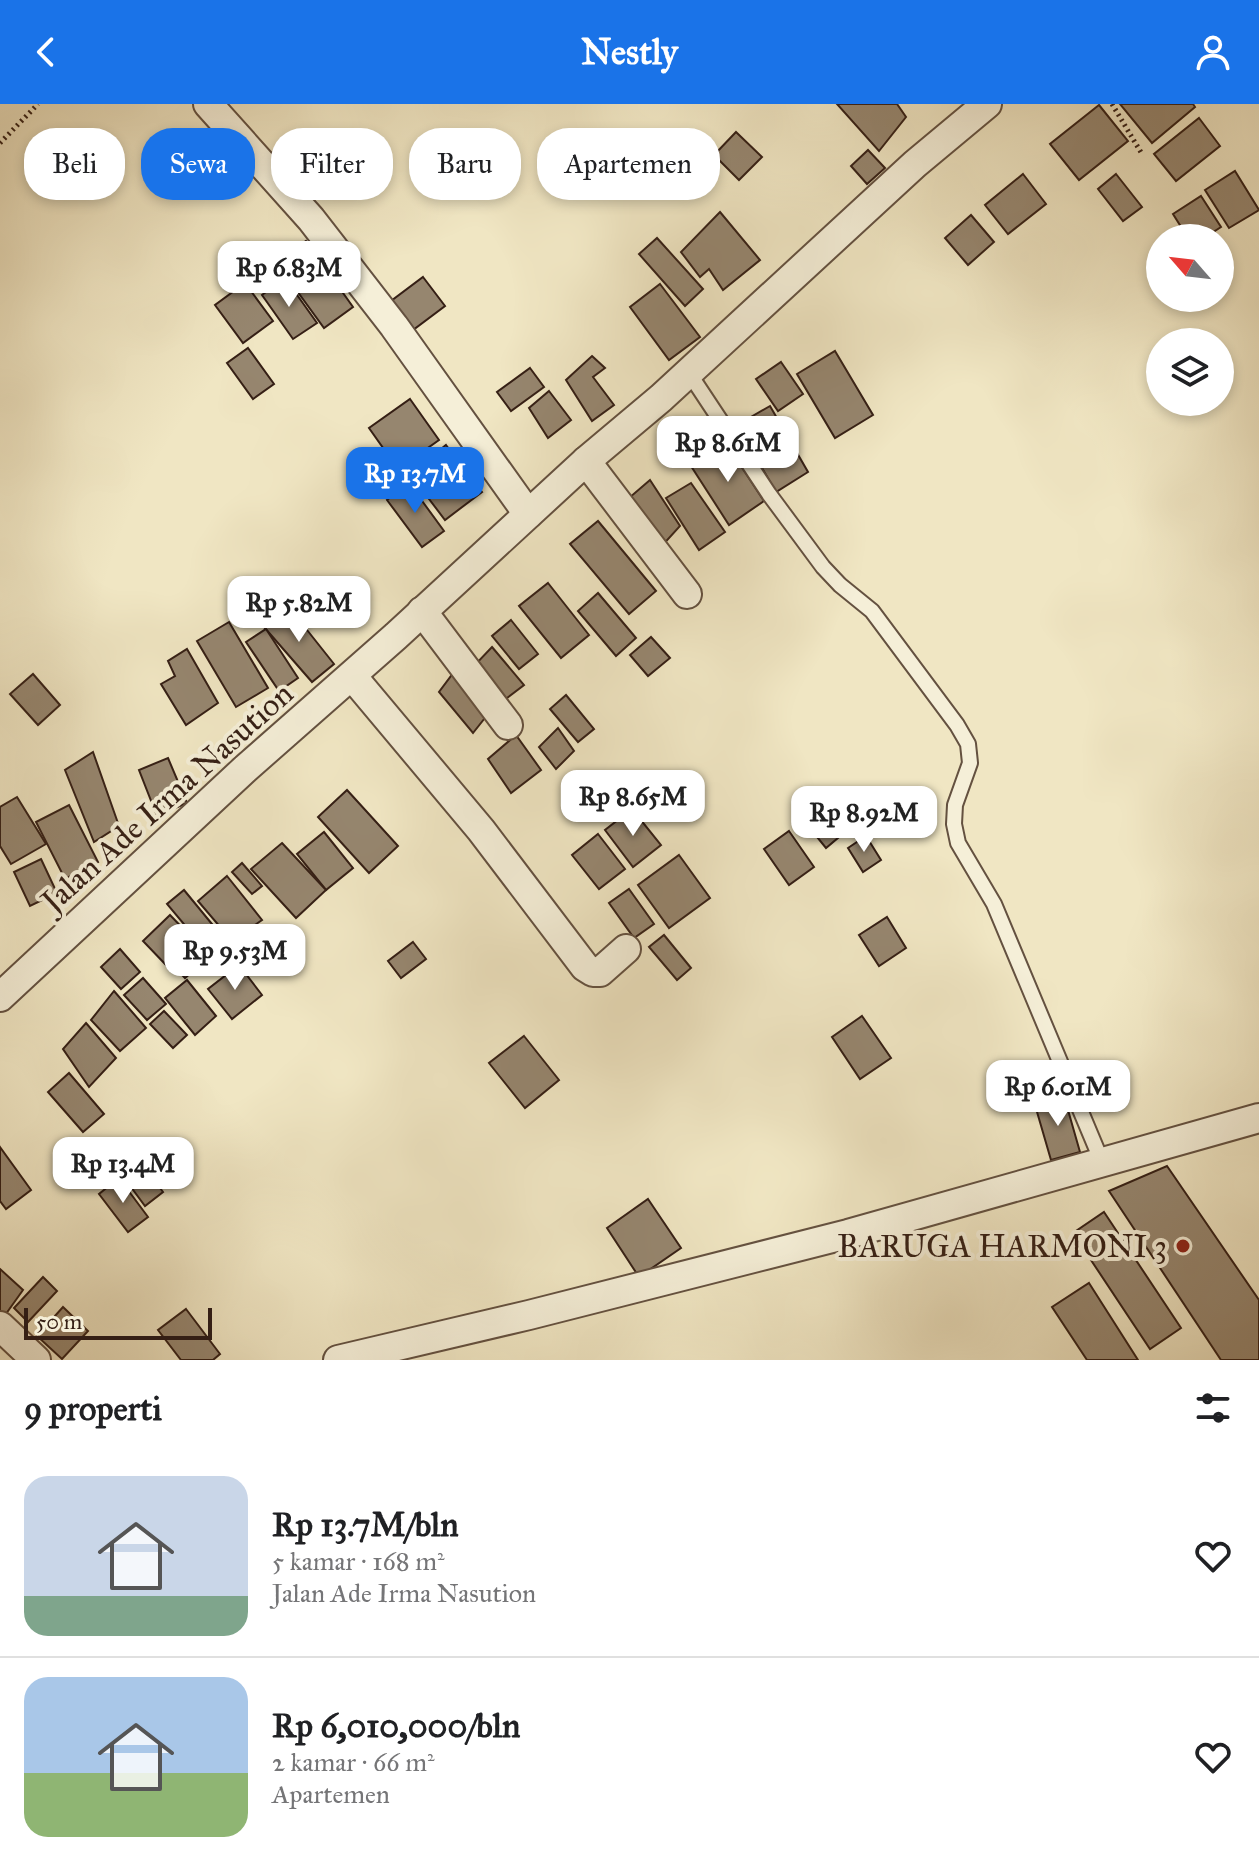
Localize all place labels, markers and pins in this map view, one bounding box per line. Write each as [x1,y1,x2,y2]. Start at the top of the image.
pin: Rp 6.83M [206,241,372,309]
pin: Rp 8.61M [645,416,811,484]
pin: Rp 13.7M [332,447,498,515]
pin: Rp 5.82M [216,576,382,644]
pin: Rp 8.65M [550,770,716,838]
pin: Rp 8.92M [781,786,947,854]
pin: Rp 9.53M [152,924,318,992]
pin: Rp 6.01M [975,1060,1141,1128]
pin: Rp 13.4M [40,1137,206,1205]
place label: BARUGA HARMONI 3 [837,1227,1167,1266]
marker: BARUGA HARMONI 3 [1174,1237,1192,1255]

